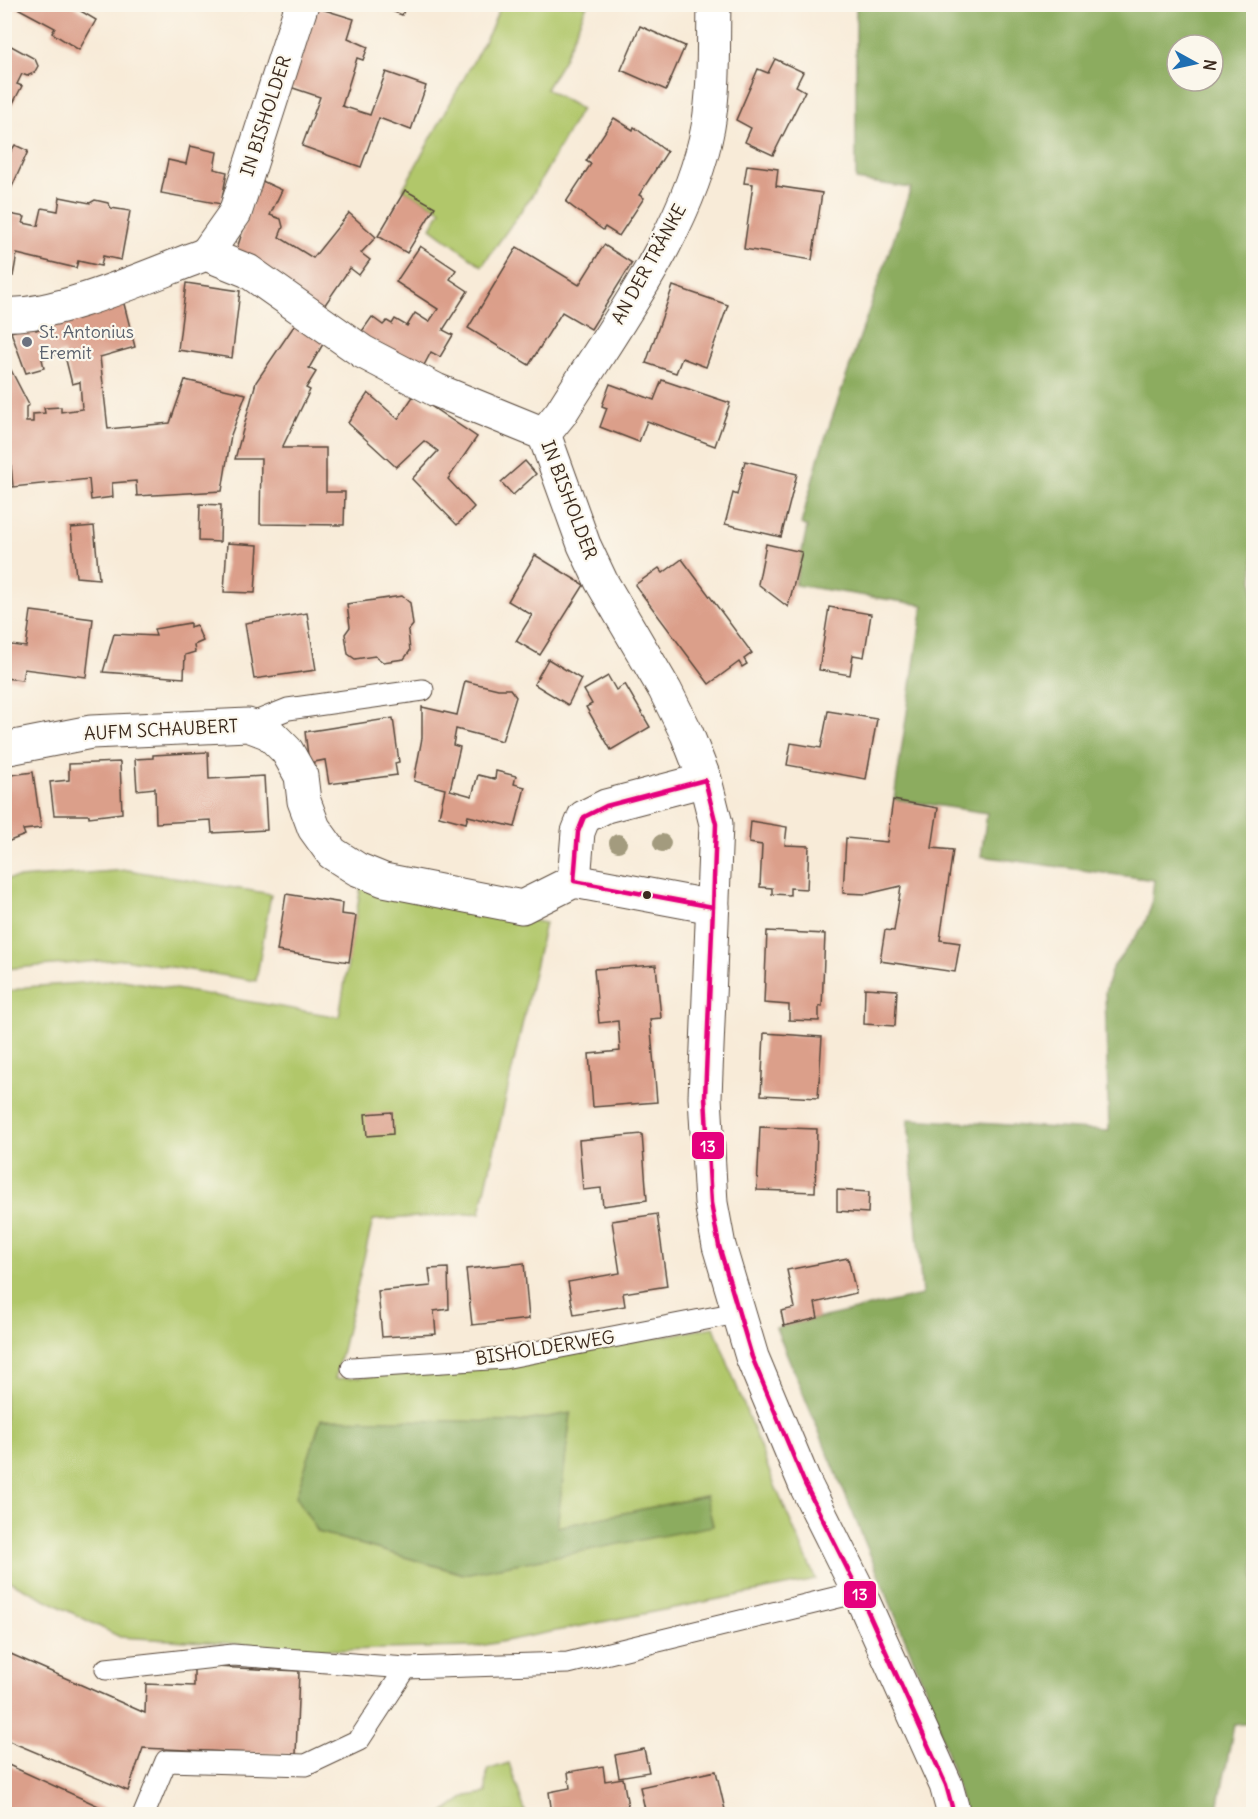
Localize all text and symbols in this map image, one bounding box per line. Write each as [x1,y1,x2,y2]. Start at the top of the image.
north arrow [1165,33,1225,93]
street label: IN BISHOLDER [235,53,296,179]
text: N [1199,58,1221,72]
street label: AN DER TRÄNKE [606,200,691,328]
place label: St. Antonius Eremit [39,320,134,364]
marker: St. Antonius Eremit [20,335,34,349]
street label: IN BISHOLDER [536,437,603,563]
street label: AUFM SCHAUBERT [83,714,239,745]
unlabelled marker [641,889,653,901]
line badge: 13 [691,1131,725,1160]
text: 13 [700,1136,716,1156]
street label: BISHOLDERWEG [474,1325,616,1370]
line badge: 13 [843,1580,877,1609]
text: 13 [852,1584,868,1604]

